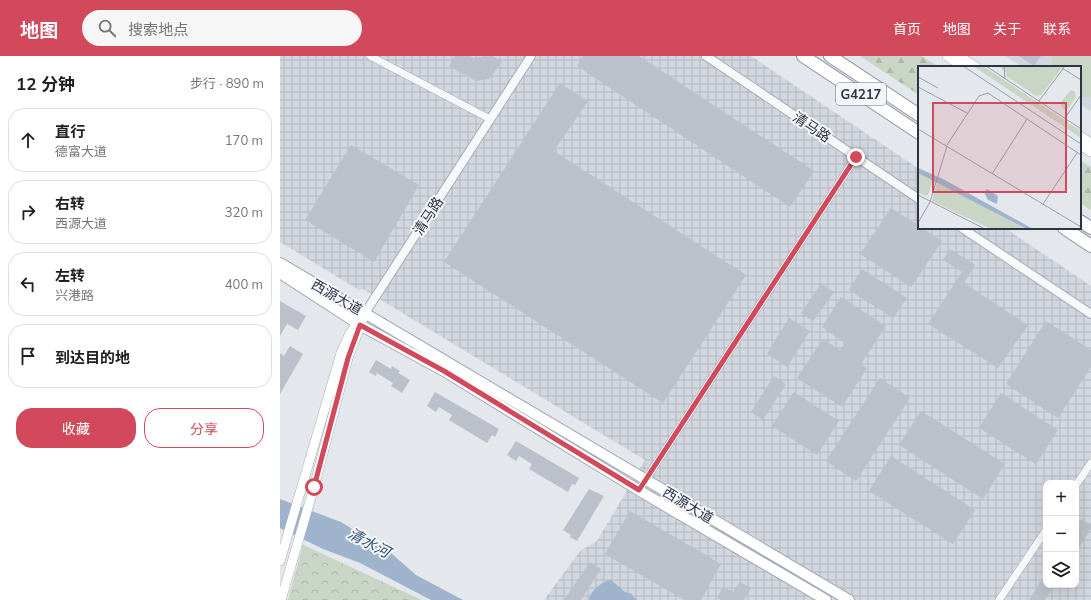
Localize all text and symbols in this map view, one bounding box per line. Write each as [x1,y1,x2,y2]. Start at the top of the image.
search box [82,10,362,46]
icon: search [96,17,118,39]
text: 地图 [20,18,58,42]
text: 搜索地点 [128,20,188,39]
text: 首页 [893,20,921,38]
text: 地图 [943,20,971,38]
text: 关于 [993,20,1021,38]
text: 联系 [1043,20,1071,38]
inset map [918,66,1081,229]
text: 12 分钟 [16,73,75,94]
text: 步行 · 890 m [190,75,264,91]
road number: G4217 [836,83,886,105]
street label: 清马路 [790,108,834,146]
text: 直行 [55,122,85,141]
icon: ahead [17,129,39,151]
text: 170 m [225,132,263,148]
text: 德富大道 [55,143,107,159]
route end [847,148,865,166]
street label: 清马路 [409,193,447,239]
text: 右转 [55,194,85,213]
icon: right [17,201,39,223]
text: 320 m [225,204,263,220]
text: 西源大道 [55,215,107,231]
text: 左转 [55,266,85,285]
icon: left [17,273,39,295]
street label: 西源大道 [308,275,366,319]
text: 400 m [225,276,263,292]
text: 兴港路 [55,287,94,303]
icon: arrive [17,345,39,367]
text: 到达目的地 [55,348,130,367]
button: 收藏 [16,408,136,448]
button: 分享 [144,408,264,448]
route start [305,478,323,496]
map controls [1043,480,1079,588]
button: + [1043,480,1079,516]
street label: 西源大道 [659,483,717,527]
button: − [1043,516,1079,552]
water label: 清水河 [345,524,396,563]
button: layers [1043,552,1079,588]

